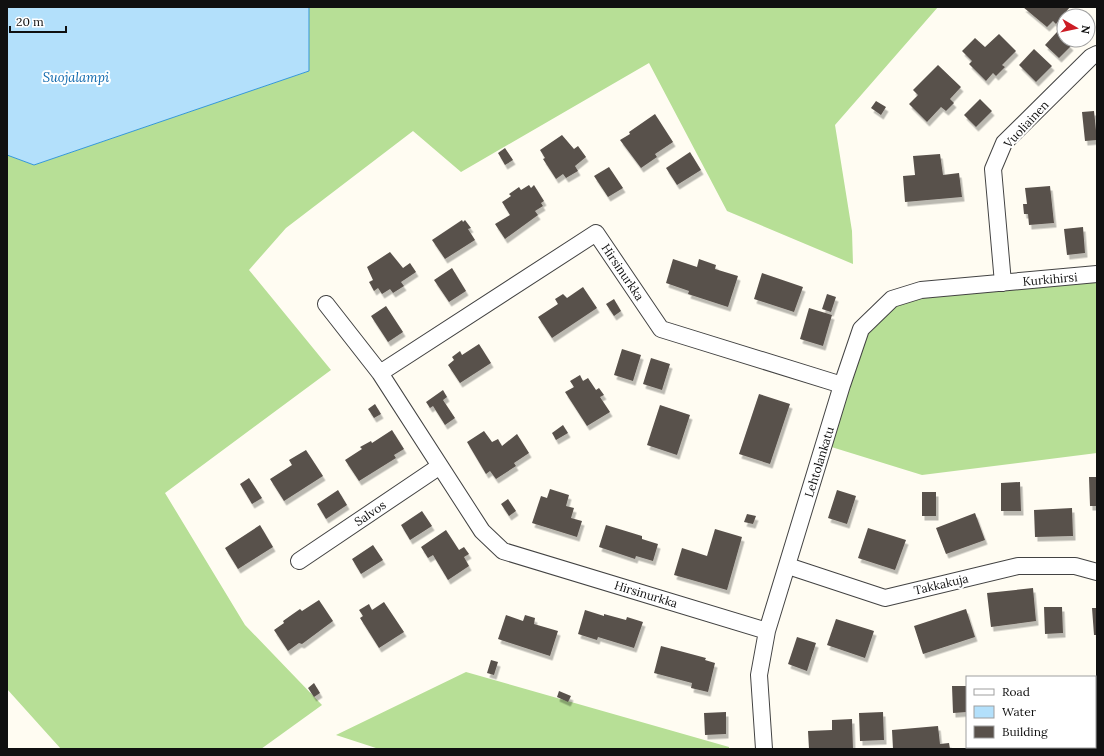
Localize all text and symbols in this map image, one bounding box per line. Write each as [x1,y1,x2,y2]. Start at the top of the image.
scale bar [10,8,66,34]
north arrow [1056,8,1096,48]
text: 20 m [16,14,44,29]
text: N [1078,24,1093,35]
water label: Suojalampi [43,69,110,86]
street label: Vuoliainen [1000,97,1052,151]
street label: Hirsinurkka [598,241,648,303]
street label: Kurkihirsi [1022,269,1078,289]
street label: Lehtolankatu [801,425,837,499]
street label: Salvos [351,497,389,529]
street label: Takkakuja [912,570,970,598]
street label: Hirsinurkka [613,577,679,611]
legend [966,676,1096,748]
text: Road [1002,684,1030,699]
text: Water [1002,704,1037,719]
text: Building [1002,724,1048,739]

